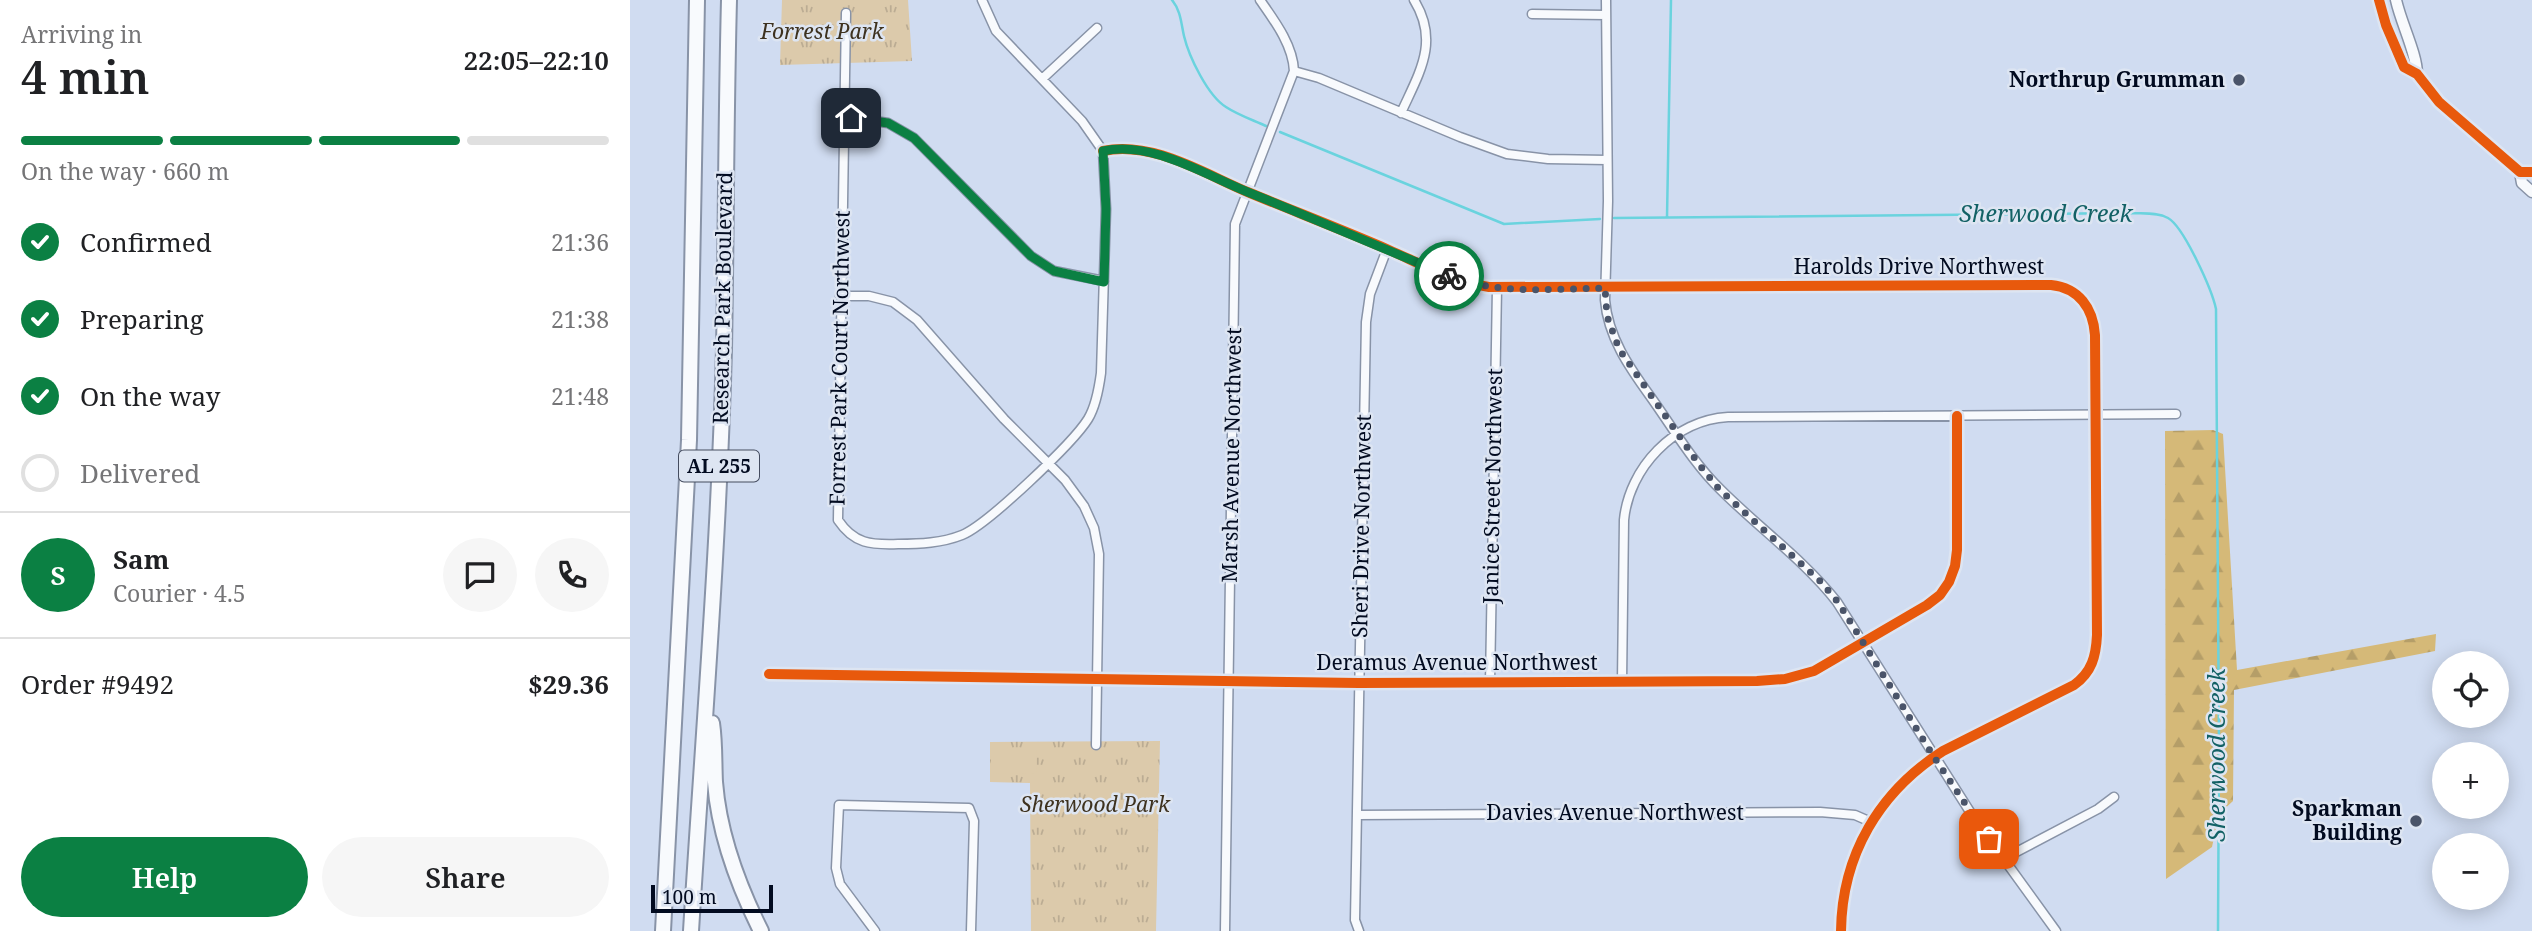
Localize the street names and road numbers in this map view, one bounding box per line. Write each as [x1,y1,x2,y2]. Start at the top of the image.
street label: Research Park Boulevard [706,171,738,424]
street label: Forrest Park Court Northwest [822,210,856,506]
street label: Harolds Drive Northwest [1794,252,2044,280]
street label: Marsh Avenue Northwest [1215,327,1247,583]
street label: Janice Street Northwest [1476,368,1508,605]
street label: Sheri Drive Northwest [1345,414,1377,638]
road number: AL 255 [679,450,759,481]
street label: Deramus Avenue Northwest [1316,648,1598,676]
street label: Davies Avenue Northwest [1486,798,1744,826]

